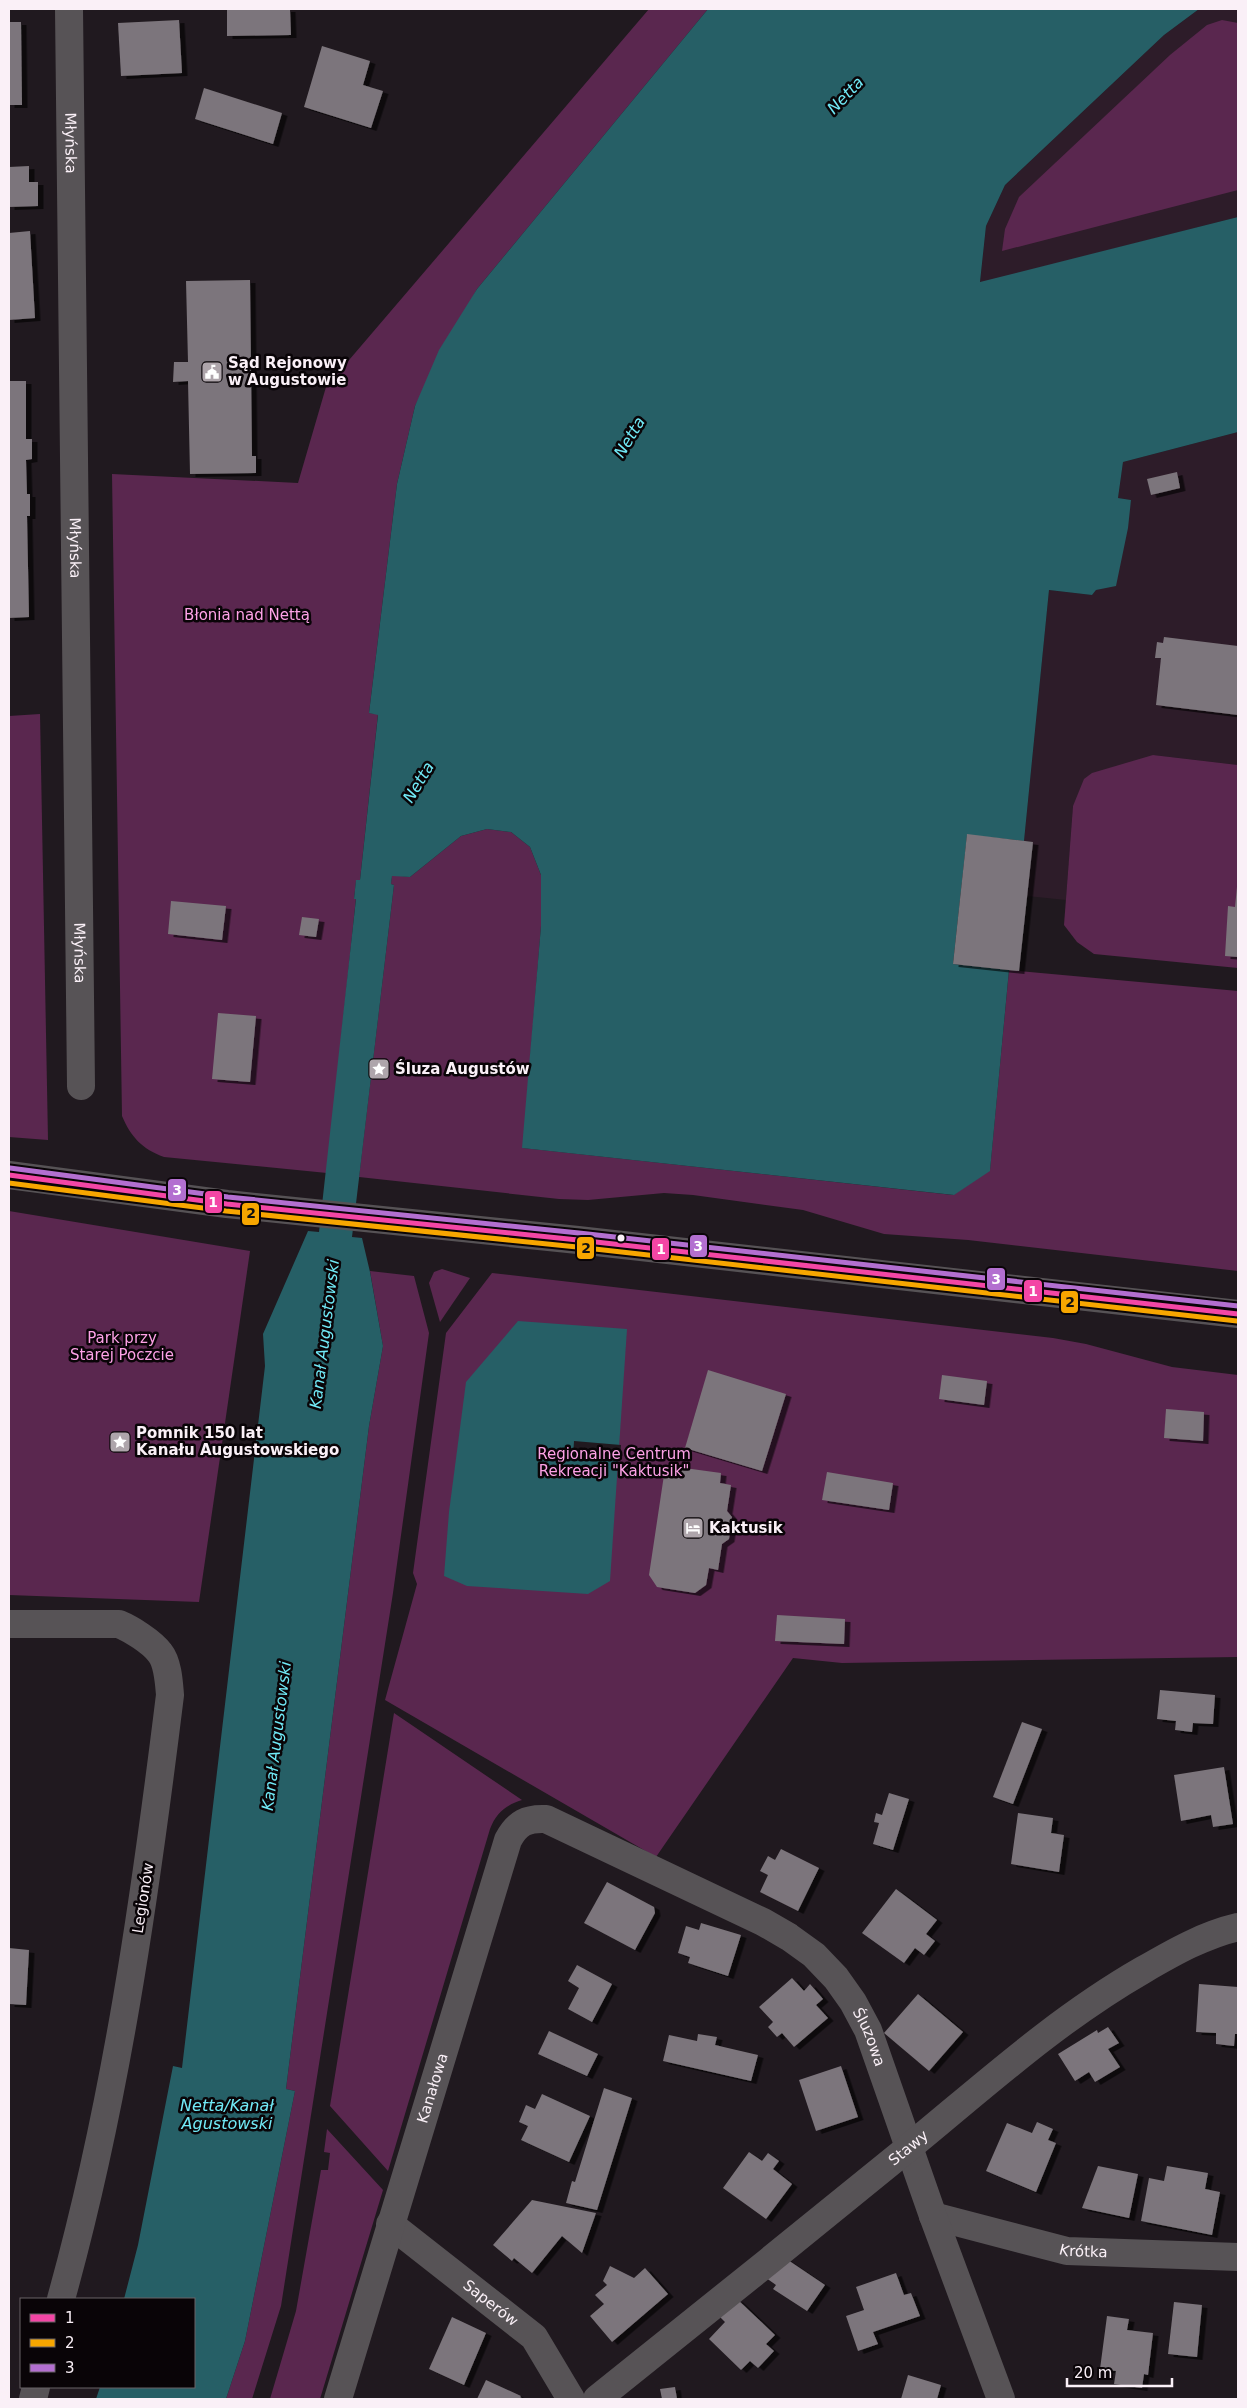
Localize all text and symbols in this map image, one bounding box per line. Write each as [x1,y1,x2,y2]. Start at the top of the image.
water label: Netta [823,73,868,118]
street label: Młyńska [61,112,80,174]
place label: Sąd Rejonowy w Augustowie [228,354,347,389]
public building icon: Sąd Rejonowy w Augustowie [200,360,224,384]
water label: Netta [610,413,649,461]
street label: Młyńska [66,517,84,579]
park label: Błonia nad Nettą [184,606,310,624]
water label: Netta [399,758,438,806]
street label: Młyńska [70,922,89,984]
place icon: Śluza Augustów [367,1057,391,1081]
place label: Śluza Augustów [395,1059,530,1078]
line badge: 3 [167,1178,187,1202]
text: 3 [172,1182,182,1198]
line badge: 1 [204,1190,223,1214]
text: 1 [208,1194,218,1210]
line badge: 2 [241,1202,260,1226]
text: 2 [246,1205,256,1221]
unlabelled marker [616,1233,626,1243]
line badge: 3 [689,1234,708,1258]
line badge: 2 [576,1236,595,1260]
line badge: 1 [651,1237,670,1261]
text: 3 [693,1238,703,1254]
text: 2 [581,1240,591,1256]
text: 1 [656,1241,666,1257]
water label: Kanał Augustowski [306,1258,343,1410]
line badge: 3 [986,1267,1006,1291]
text: 3 [991,1271,1001,1287]
line badge: 1 [1023,1279,1043,1303]
text: 1 [1028,1283,1038,1299]
line badge: 2 [1060,1290,1079,1314]
text: 2 [1065,1294,1075,1310]
park label: Park przy Starej Poczcie [70,1329,174,1364]
place label: Pomnik 150 lat Kanału Augustowskiego [136,1424,339,1459]
place icon: Pomnik 150 lat Kanału Augustowskiego [108,1430,132,1454]
park label: Regionalne Centrum Rekreacji "Kaktusik" [537,1445,691,1480]
hotel icon: Kaktusik [681,1516,705,1540]
place label: Kaktusik [709,1519,784,1537]
water label: Kanał Augustowski [258,1660,295,1812]
street label: Legionów [129,1861,157,1935]
street label: Śluzowa [849,2004,889,2069]
street label: Kanałowa [413,2051,452,2125]
water label: Netta/Kanał Agustowski [180,2096,275,2133]
street label: Stawy [885,2126,932,2169]
street label: Krótka [1057,2240,1108,2261]
street label: Saperów [460,2276,522,2330]
legend [20,2298,195,2388]
text: 1 [65,2309,75,2327]
text: 2 [65,2334,75,2352]
scale bar [1067,2356,1172,2388]
text: 3 [65,2359,75,2377]
text: 20 m [1074,2364,1112,2382]

